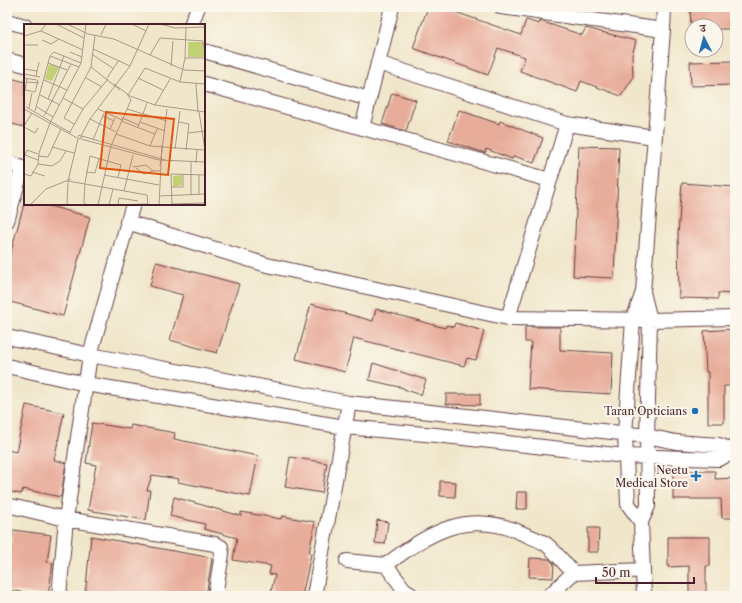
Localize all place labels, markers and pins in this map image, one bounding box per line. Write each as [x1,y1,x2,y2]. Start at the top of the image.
place label: Taran Opticians [604,404,687,418]
marker: Taran Opticians [690,406,700,416]
place label: Neetu Medical Store [615,463,688,490]
marker: Neetu Medical Store [691,471,701,481]

